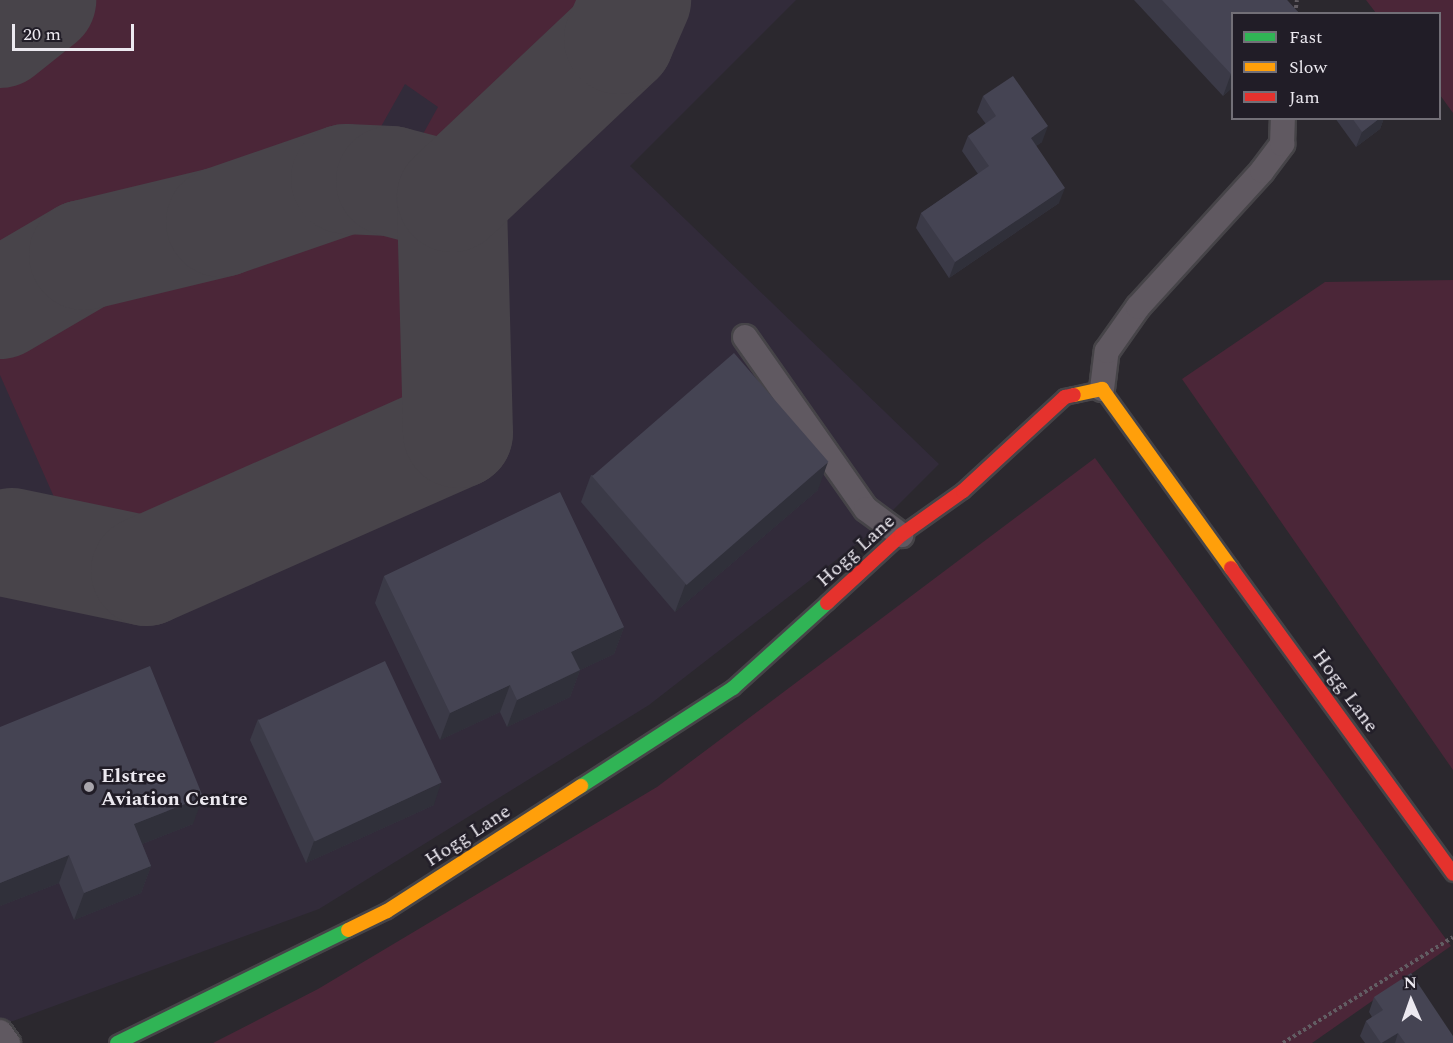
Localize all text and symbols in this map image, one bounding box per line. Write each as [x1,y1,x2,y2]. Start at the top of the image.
scale bar [15,12,136,50]
legend [1231,12,1441,120]
text: 20 m [23,21,61,48]
text: Fast [1289,24,1322,51]
text: Slow [1289,54,1327,81]
text: Jam [1289,84,1320,111]
street label: Hogg Lane [812,510,900,592]
street label: Hogg Lane [1307,645,1383,737]
place label: Elstree Aviation Centre [101,764,248,811]
marker: Elstree Aviation Centre [82,780,96,794]
street label: Hogg Lane [421,799,515,873]
north arrow [1381,971,1441,1031]
text: N [1403,971,1417,995]

